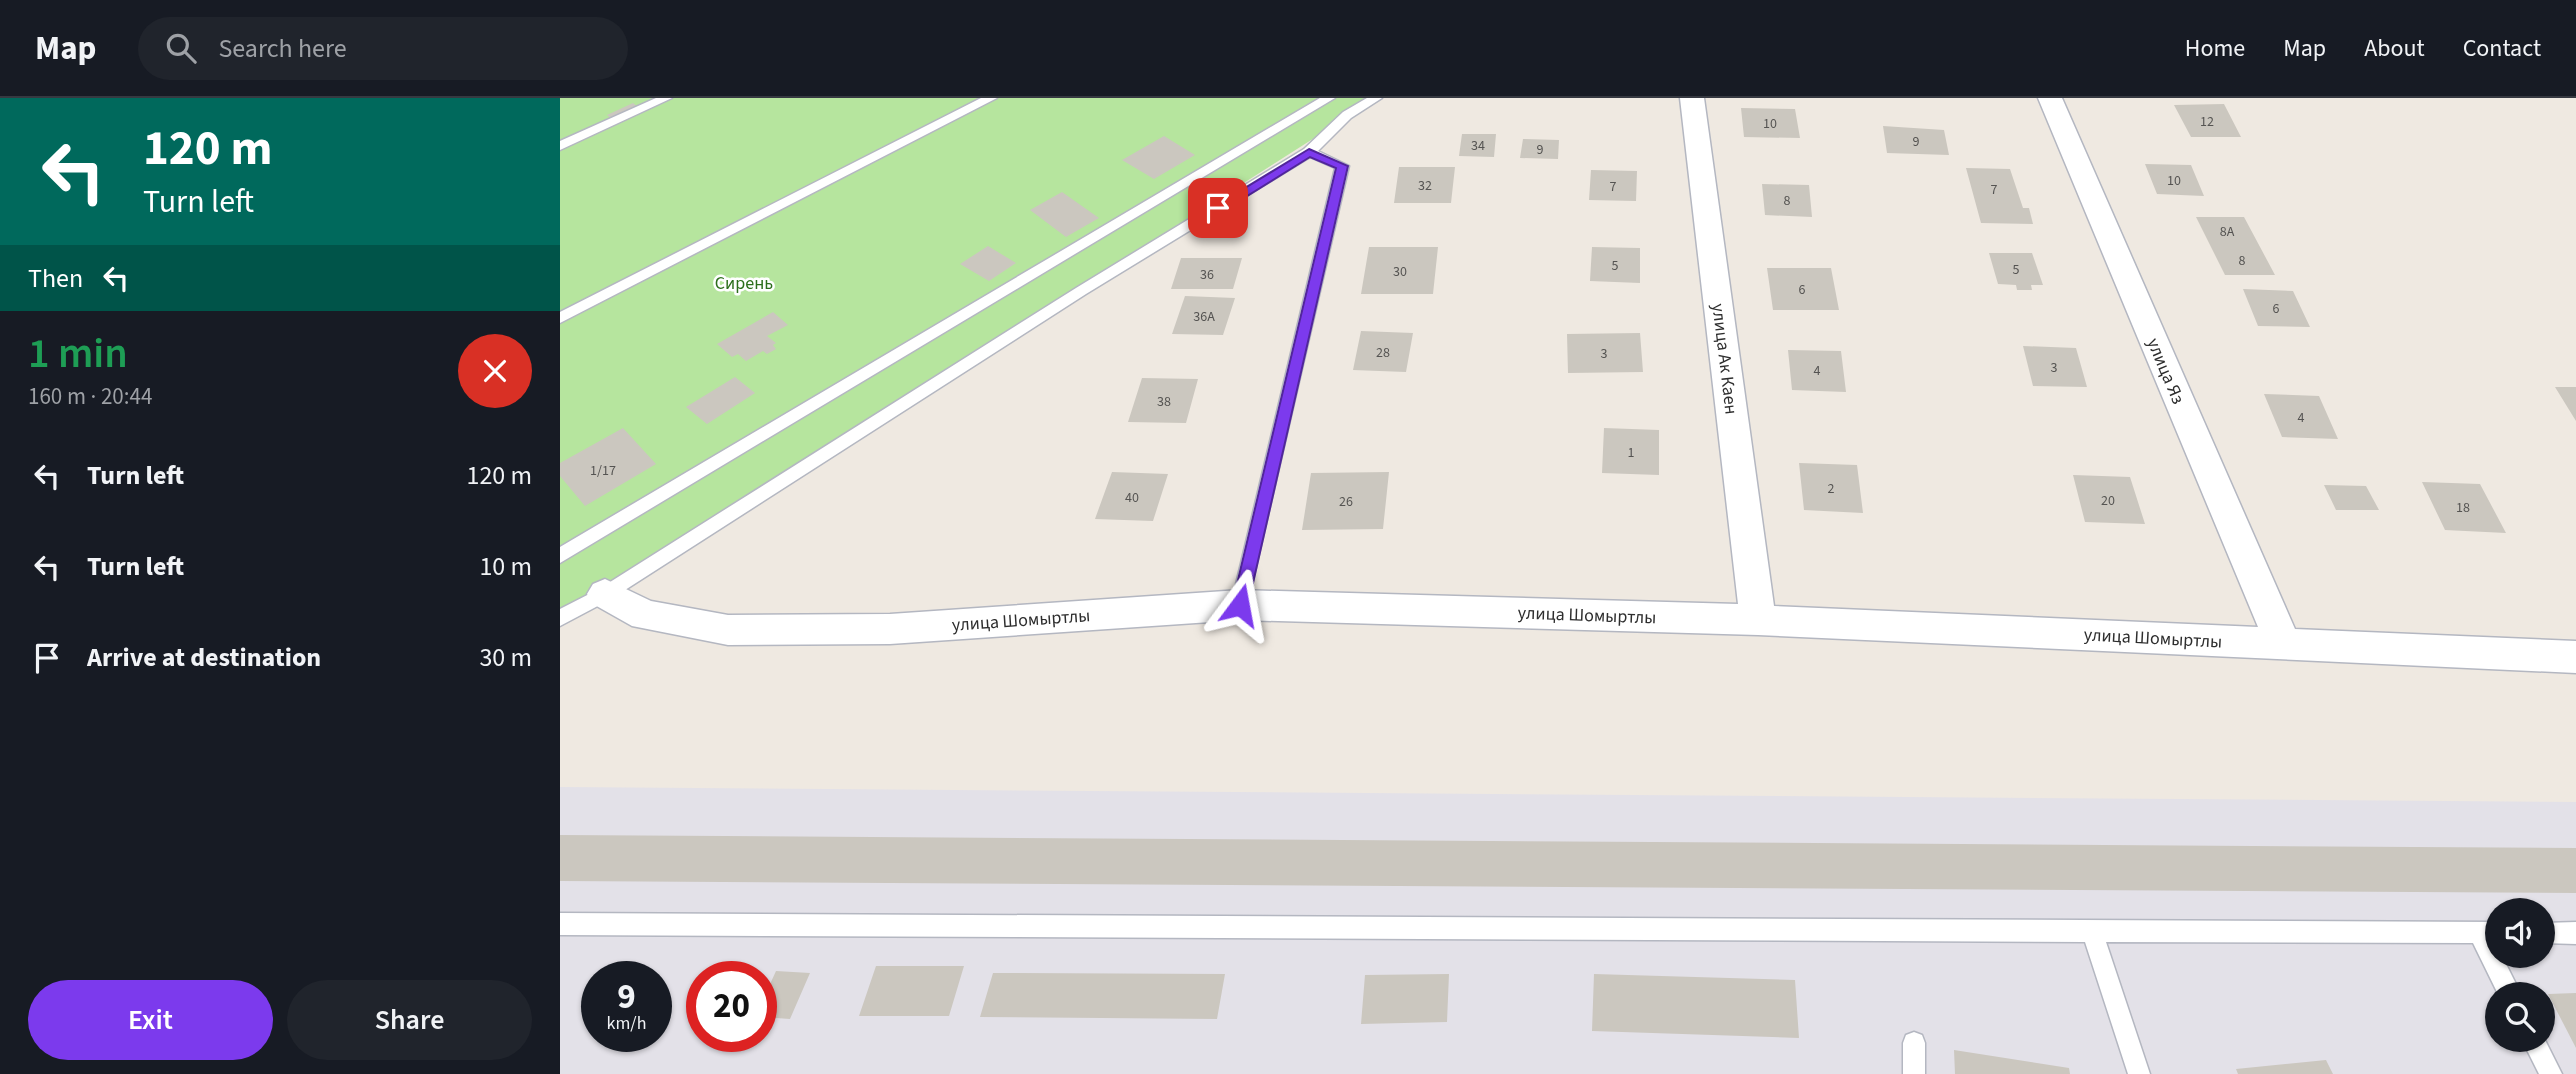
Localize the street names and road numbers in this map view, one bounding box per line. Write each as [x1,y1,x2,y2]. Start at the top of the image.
street label: улица Ак Каен [1705,302,1744,416]
street label: улица Яз [2140,334,2191,408]
street label: улица Шомыртлы [1517,601,1657,630]
street label: улица Шомыртлы [951,603,1091,638]
street label: улица Шомыртлы [2083,622,2223,655]

